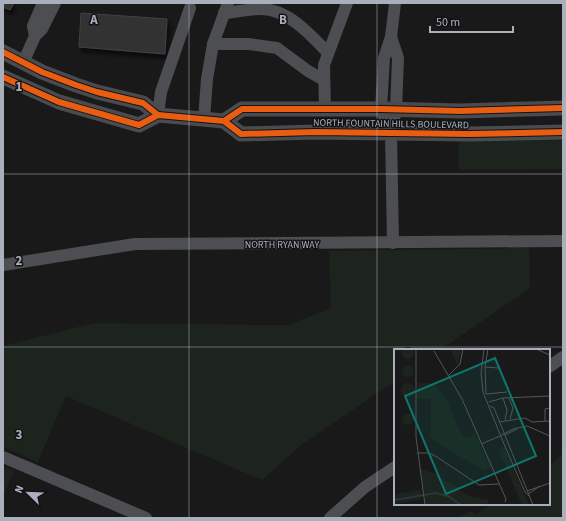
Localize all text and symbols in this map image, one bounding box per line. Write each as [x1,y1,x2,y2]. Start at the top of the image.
scale bar [430,8,513,34]
text: A [89,11,98,29]
text: B [279,11,287,29]
text: 50 m [436,14,460,31]
text: 1 [16,78,23,96]
street label: NORTH FOUNTAIN HILLS BOULEVARD [313,116,469,132]
street label: NORTH RYAN WAY [245,238,320,252]
text: 2 [16,252,23,270]
inset map [394,349,550,505]
text: 3 [16,426,23,444]
north arrow [8,473,48,513]
text: N [11,483,28,496]

